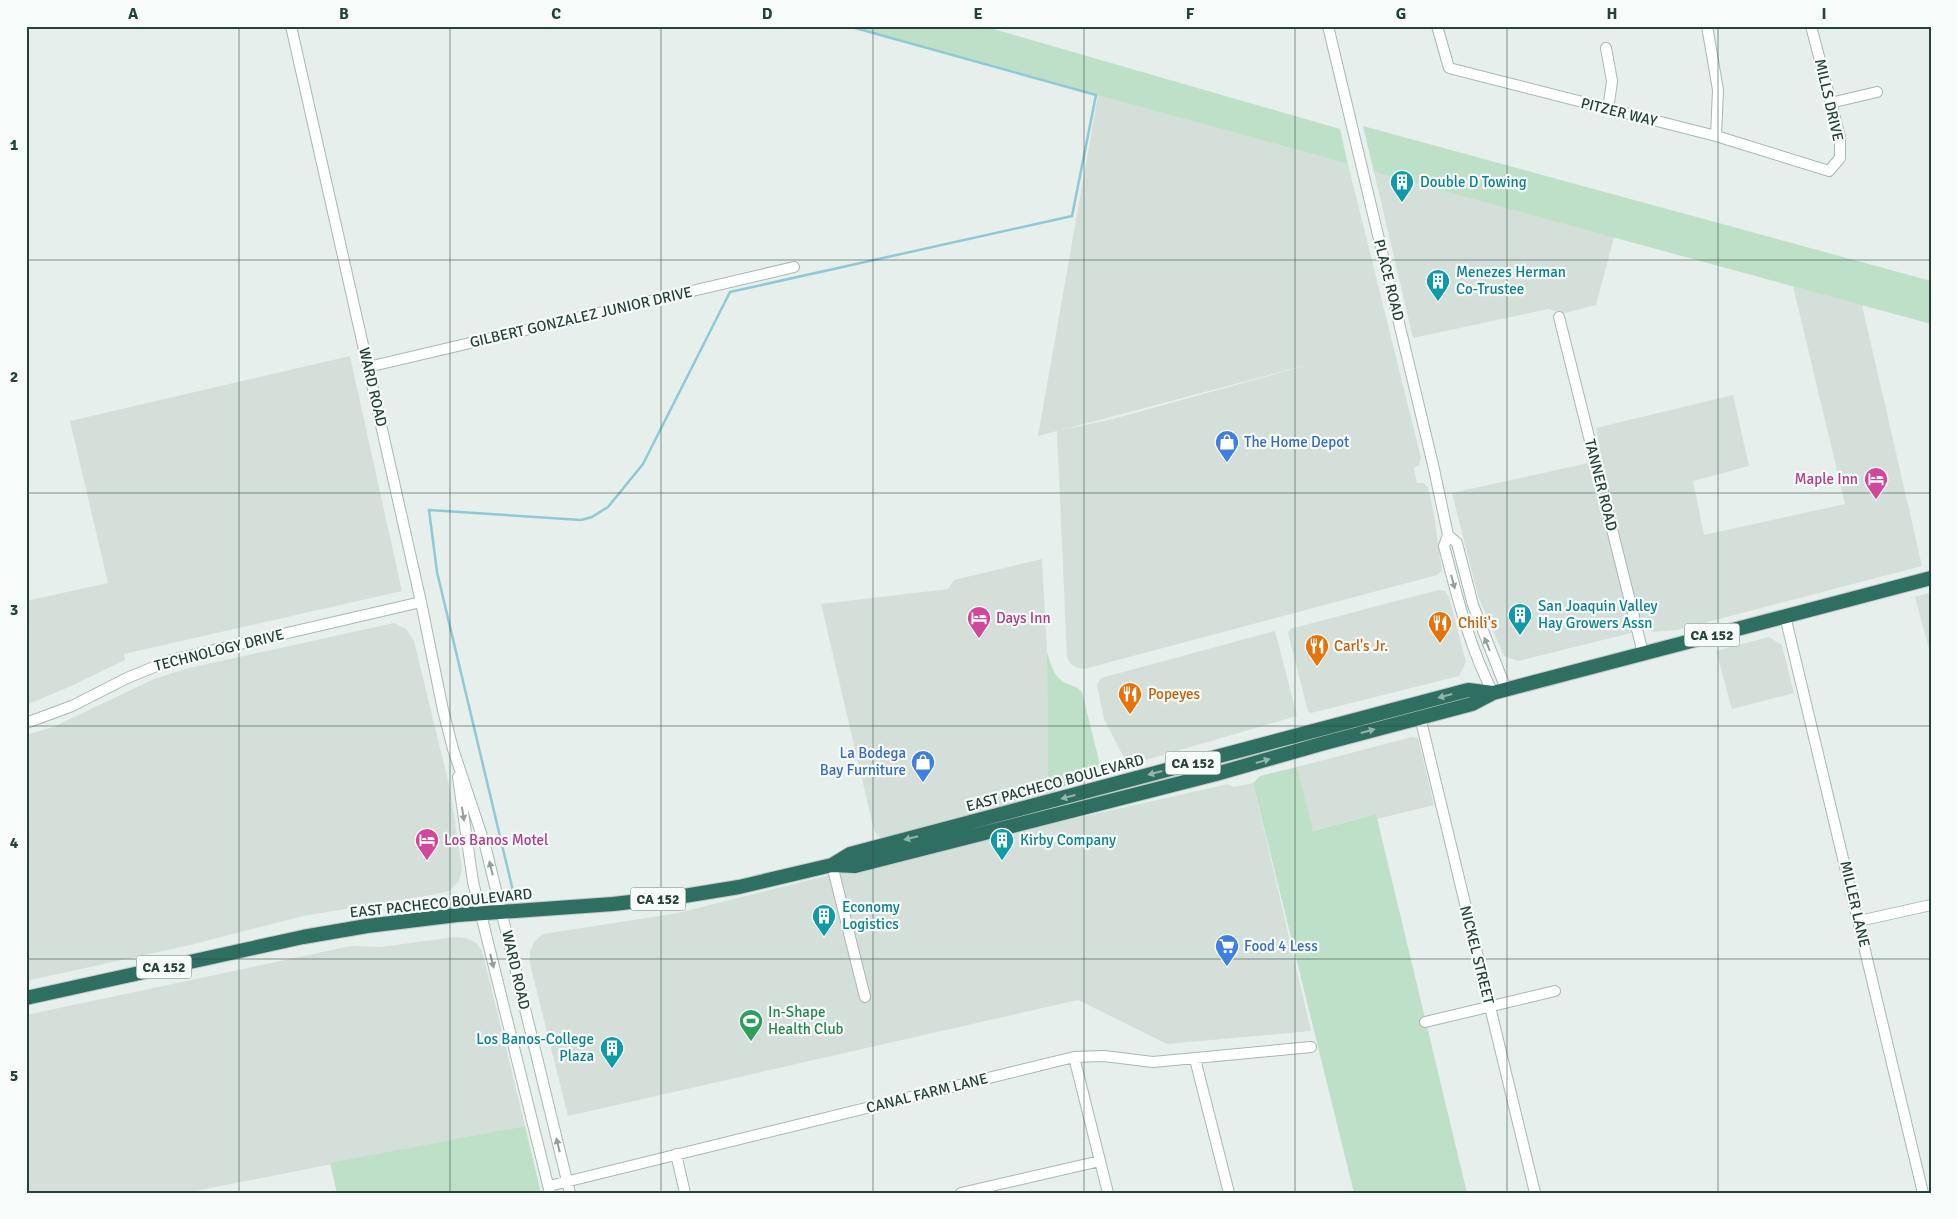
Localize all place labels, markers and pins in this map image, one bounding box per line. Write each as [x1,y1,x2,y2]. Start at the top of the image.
building icon: Double D Towing [1389,169,1415,203]
place label: Double D Towing [1420,173,1527,191]
place label: Menezes Herman Co-Trustee [1456,263,1566,298]
building icon: Menezes Herman Co-Trustee [1425,268,1451,302]
shop icon: The Home Depot [1214,429,1240,463]
place label: The Home Depot [1244,433,1349,451]
hotel icon: Maple Inn [1863,466,1889,500]
place label: Maple Inn [1795,470,1858,488]
place label: San Joaquin Valley Hay Growers Assn [1538,597,1658,632]
building icon: San Joaquin Valley Hay Growers Assn [1507,602,1533,636]
hotel icon: Days Inn [966,605,992,639]
place label: Days Inn [996,609,1051,627]
restaurant icon: Chili's [1427,610,1453,644]
place label: Chili's [1458,614,1498,632]
restaurant icon: Carl's Jr. [1304,633,1330,667]
place label: Carl's Jr. [1334,637,1388,655]
restaurant icon: Popeyes [1117,681,1143,715]
place label: Popeyes [1148,685,1201,703]
place label: La Bodega Bay Furniture [820,744,906,779]
shop icon: La Bodega Bay Furniture [910,749,936,783]
hotel icon: Los Banos Motel [414,827,440,861]
building icon: Kirby Company [989,827,1015,861]
place label: Los Banos Motel [444,831,548,849]
place label: Kirby Company [1020,831,1116,849]
place label: Economy Logistics [842,898,900,933]
building icon: Economy Logistics [811,903,837,937]
supermarket icon: Food 4 Less [1214,933,1240,967]
place label: Food 4 Less [1244,937,1318,955]
place label: In-Shape Health Club [768,1003,844,1038]
sports icon: In-Shape Health Club [738,1008,764,1042]
place label: Los Banos-College Plaza [476,1030,594,1065]
building icon: Los Banos-College Plaza [599,1035,625,1069]

